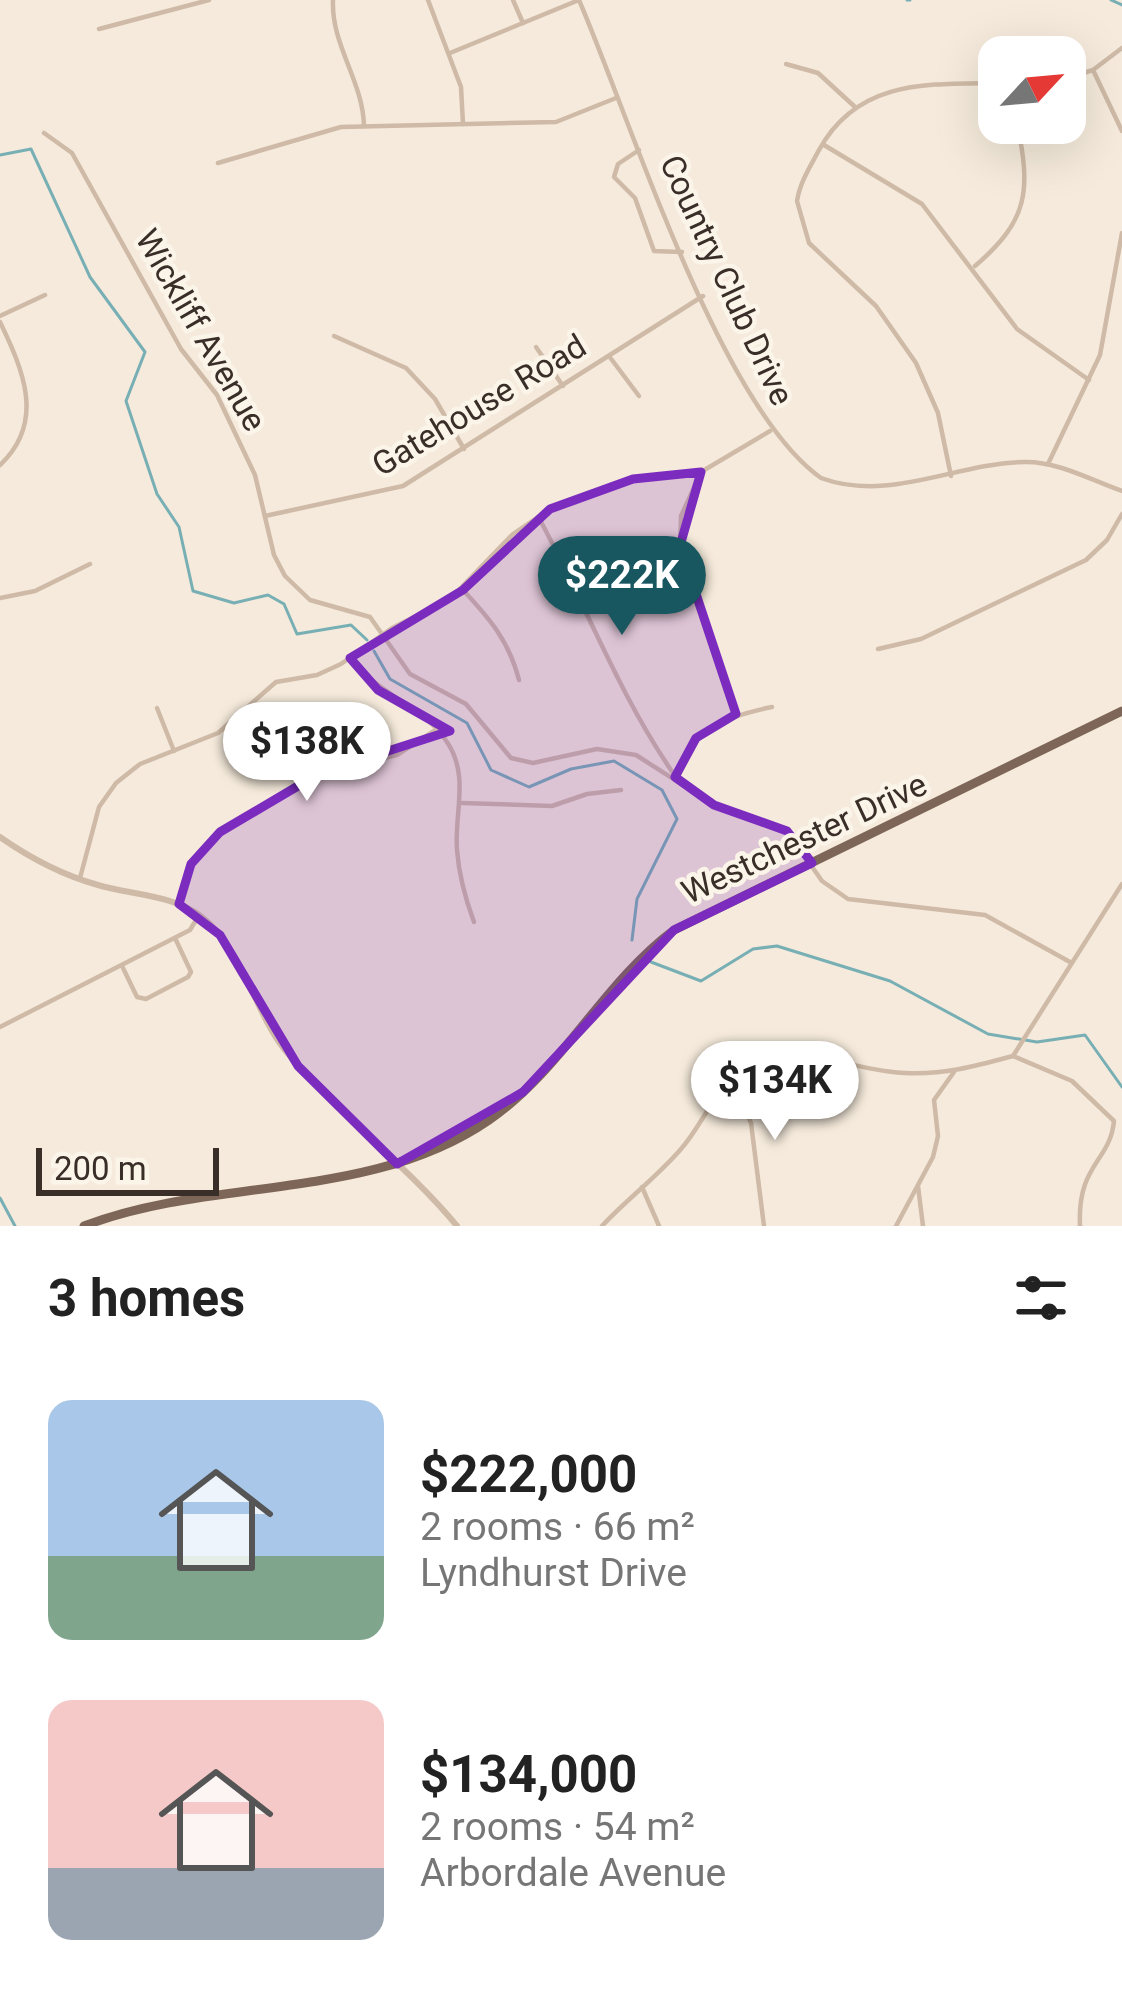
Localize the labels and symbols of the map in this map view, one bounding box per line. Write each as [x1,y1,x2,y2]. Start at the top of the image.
north arrow [978,36,1086,144]
street label: Country Club Drive [652,149,802,411]
street label: Wickliff Avenue [128,222,274,438]
street label: Gatehouse Road [365,326,593,484]
pin: $222K [538,536,706,638]
pin: $138K [223,702,391,804]
street label: Westchester Drive [675,764,933,912]
pin: $134K [691,1041,859,1143]
scale bar [36,1142,219,1195]

